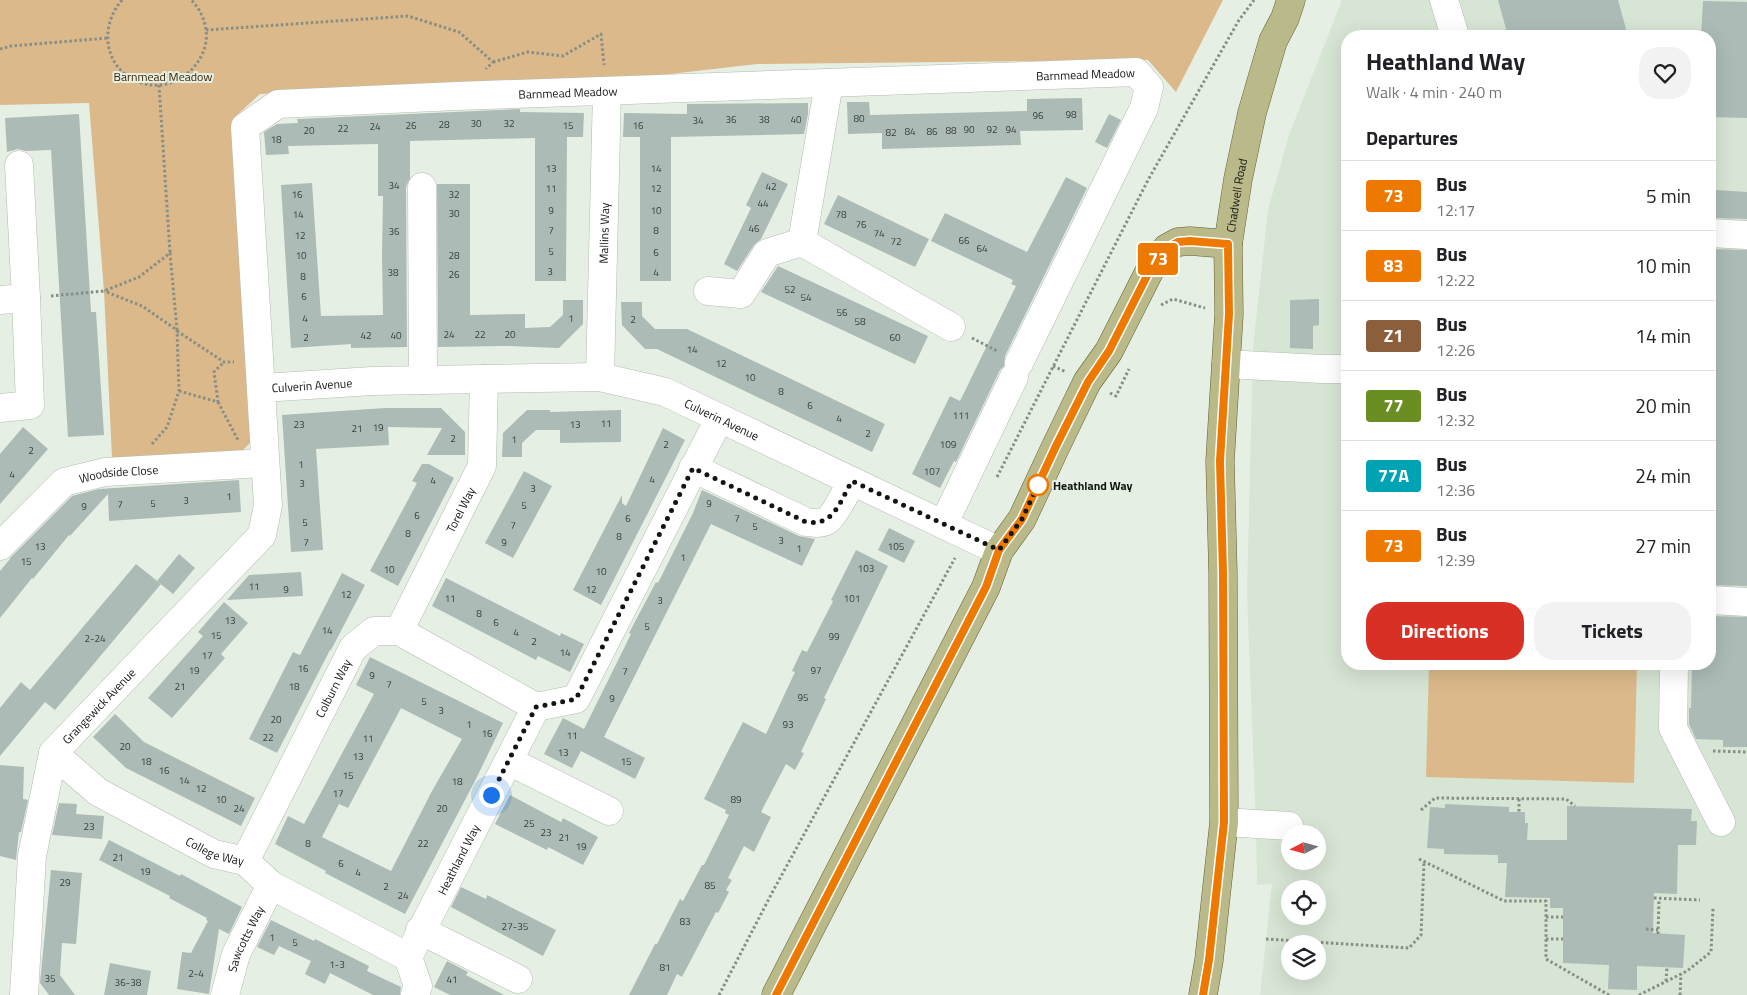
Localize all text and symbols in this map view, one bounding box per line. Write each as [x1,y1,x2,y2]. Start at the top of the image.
text: Heathland Way [1366,43,1525,79]
button: heart [1639,47,1691,99]
street label: Barnmead Meadow [1036,63,1135,85]
park label: Barnmead Meadow [114,67,212,86]
text: Walk · 4 min · 240 m [1366,80,1502,104]
street label: Barnmead Meadow [518,81,618,103]
house number: 98 [1065,107,1077,122]
house number: 96 [1032,108,1044,123]
house number: 80 [853,111,865,126]
house number: 36 [725,112,737,127]
house number: 38 [758,112,770,127]
house number: 40 [790,112,802,127]
house number: 34 [692,113,704,128]
house number: 30 [470,116,482,131]
house number: 32 [503,116,515,131]
house number: 28 [438,117,450,132]
house number: 26 [405,118,417,133]
house number: 15 [562,118,574,133]
house number: 16 [632,118,644,133]
house number: 24 [369,119,381,134]
house number: 22 [337,121,349,136]
house number: 90 [963,122,975,137]
house number: 92 [986,122,998,137]
house number: 94 [1005,122,1017,137]
house number: 20 [303,123,315,138]
house number: 88 [945,123,957,138]
text: Departures [1366,123,1458,152]
house number: 84 [904,124,916,139]
house number: 86 [926,124,938,139]
house number: 82 [885,125,897,140]
house number: 18 [270,132,282,147]
street label: Chadwell Road [1220,157,1252,234]
house number: 13 [545,161,557,176]
house number: 14 [650,161,662,176]
text: Bus [1436,169,1467,198]
house number: 34 [388,178,400,193]
house number: 42 [765,179,777,194]
house number: 11 [545,181,557,196]
house number: 12 [650,181,662,196]
text: 5 min [1646,181,1691,210]
text: 73 [1383,182,1404,209]
house number: 16 [291,187,303,202]
house number: 32 [448,187,460,202]
house number: 44 [757,196,769,211]
text: 12:17 [1436,198,1475,222]
street label: Mallins Way [593,202,614,264]
house number: 9 [548,203,554,218]
house number: 10 [650,203,662,218]
house number: 30 [448,206,460,221]
house number: 14 [292,207,304,222]
house number: 78 [835,207,847,222]
house number: 76 [855,217,867,232]
house number: 46 [748,221,760,236]
house number: 7 [548,223,554,238]
house number: 8 [653,223,659,238]
house number: 36 [388,224,400,239]
house number: 74 [873,226,885,241]
house number: 12 [294,228,306,243]
house number: 66 [958,233,970,248]
house number: 72 [890,234,902,249]
text: Bus [1436,239,1467,268]
house number: 64 [976,241,988,256]
line badge: 73 [1136,243,1180,275]
house number: 5 [548,244,554,259]
house number: 6 [653,245,659,260]
text: 73 [1148,245,1168,272]
house number: 10 [295,248,307,263]
house number: 28 [448,248,460,263]
text: 10 min [1635,251,1691,280]
text: 83 [1383,252,1404,279]
house number: 3 [547,264,553,279]
house number: 38 [387,265,399,280]
house number: 4 [653,265,659,280]
house number: 26 [448,267,460,282]
text: 12:22 [1436,268,1475,292]
house number: 8 [300,269,306,284]
house number: 52 [784,282,796,297]
house number: 6 [301,289,307,304]
house number: 54 [800,290,812,305]
house number: 56 [836,305,848,320]
text: Bus [1436,309,1467,338]
house number: 4 [302,311,308,326]
house number: 1 [568,311,574,326]
house number: 2 [630,312,636,327]
house number: 58 [854,314,866,329]
text: 14 min [1635,321,1691,350]
text: Z1 [1384,322,1403,349]
house number: 24 [443,327,455,342]
house number: 22 [474,327,486,342]
house number: 20 [504,327,516,342]
house number: 42 [360,328,372,343]
house number: 40 [390,328,402,343]
house number: 2 [303,330,309,345]
house number: 60 [889,330,901,345]
text: 12:26 [1436,338,1475,362]
house number: 14 [686,342,698,357]
house number: 12 [715,356,727,371]
house number: 10 [744,370,756,385]
street label: Culverin Avenue [271,373,353,397]
text: Bus [1436,379,1467,408]
house number: 8 [778,384,784,399]
text: 20 min [1635,391,1691,420]
text: 77 [1383,392,1404,419]
street label: Culverin Avenue [681,393,762,445]
house number: 6 [807,398,813,413]
house number: 111 [953,408,969,423]
text: 12:32 [1436,408,1475,432]
house number: 4 [836,411,842,426]
house number: 11 [600,416,612,431]
house number: 23 [293,417,305,432]
house number: 13 [569,417,581,432]
house number: 19 [372,420,384,435]
house number: 21 [351,421,363,436]
house number: 2 [865,426,871,441]
house number: 2 [450,431,456,446]
house number: 1 [511,432,517,447]
house number: 2 [663,437,669,452]
house number: 109 [940,437,957,452]
house number: 2 [28,443,34,458]
text: Bus [1436,449,1467,478]
house number: 1 [298,457,304,472]
street label: Woodside Close [77,460,159,488]
text: 24 min [1635,461,1691,490]
text: 77A [1378,462,1409,489]
house number: 107 [924,464,940,479]
house number: 4 [9,467,15,482]
house number: 4 [649,472,655,487]
house number: 4 [430,473,436,488]
marker: Heathland Way [1027,474,1049,496]
house number: 3 [299,476,305,491]
place label: Heathland Way [1053,476,1133,495]
text: 12:36 [1436,478,1475,502]
house number: 3 [530,481,536,496]
street label: Torel Way [441,483,480,536]
house number: 1 [226,489,232,504]
house number: 3 [183,493,189,508]
house number: 5 [150,496,156,511]
house number: 9 [706,496,712,511]
house number: 7 [117,497,123,512]
house number: 5 [521,498,527,513]
house number: 9 [81,499,87,514]
house number: 6 [414,508,420,523]
house number: 6 [625,511,631,526]
house number: 7 [734,511,740,526]
house number: 5 [302,515,308,530]
house number: 7 [510,518,516,533]
house number: 5 [752,519,758,534]
text: Bus [1436,519,1467,548]
house number: 8 [405,526,411,541]
house number: 8 [616,529,622,544]
text: 27 min [1635,531,1691,560]
text: 73 [1383,532,1404,559]
house number: 3 [778,533,784,548]
house number: 7 [303,535,309,550]
house number: 9 [501,535,507,550]
house number: 13 [34,539,46,554]
house number: 105 [888,539,905,554]
house number: 1 [796,541,802,556]
text: 12:39 [1436,548,1475,572]
house number: 1 [680,550,686,565]
house number: 15 [20,554,32,569]
house number: 103 [858,561,874,576]
house number: 10 [383,562,395,577]
house number: 10 [595,564,607,579]
house number: 11 [248,579,260,594]
house number: 9 [283,582,289,597]
house number: 12 [585,582,597,597]
house number: 12 [340,587,352,602]
house number: 11 [444,591,456,606]
house number: 101 [844,591,860,606]
house number: 3 [657,593,663,608]
button: Directions [1366,602,1524,660]
button: Tickets [1534,602,1691,660]
house number: 8 [476,606,482,621]
house number: 13 [224,613,236,628]
house number: 6 [493,615,499,630]
house number: 5 [644,619,650,634]
house number: 14 [321,623,333,638]
house number: 4 [513,625,519,640]
house number: 15 [210,628,222,643]
house number: 99 [828,629,840,644]
house number: 2-24 [84,631,106,646]
house number: 2 [531,634,537,649]
house number: 14 [559,645,571,660]
house number: 17 [201,648,213,663]
street label: Colburn Way [310,655,356,721]
house number: 16 [297,661,309,676]
street label: Grangewick Avenue [57,663,140,748]
house number: 19 [188,663,200,678]
house number: 97 [810,663,822,678]
house number: 7 [622,664,628,679]
house number: 9 [369,668,375,683]
house number: 7 [386,677,392,692]
house number: 21 [174,679,186,694]
house number: 18 [288,679,300,694]
house number: 95 [797,690,809,705]
house number: 9 [609,691,615,706]
house number: 5 [421,694,427,709]
house number: 3 [438,703,444,718]
house number: 20 [270,712,282,727]
house number: 1 [466,717,472,732]
house number: 93 [782,717,794,732]
house number: 16 [481,726,493,741]
house number: 11 [566,728,578,743]
house number: 22 [262,730,274,745]
house number: 11 [362,731,374,746]
house number: 20 [119,739,131,754]
house number: 13 [557,745,569,760]
house number: 13 [352,749,364,764]
house number: 18 [140,754,152,769]
house number: 15 [620,754,632,769]
house number: 16 [158,763,170,778]
house number: 15 [342,768,354,783]
house number: 14 [178,773,190,788]
house number: 18 [451,774,463,789]
house number: 12 [195,781,207,796]
your location [479,783,504,808]
house number: 17 [332,786,344,801]
house number: 10 [215,792,227,807]
house number: 89 [730,792,742,807]
house number: 24 [233,801,245,816]
house number: 20 [436,801,448,816]
house number: 25 [523,816,535,831]
house number: 23 [83,819,95,834]
street label: Heathland Way [432,820,484,898]
house number: 23 [540,825,552,840]
north arrow [1281,825,1326,870]
map controls [1281,825,1326,980]
house number: 21 [558,830,570,845]
street label: College Way [182,831,246,870]
house number: 8 [305,836,311,851]
house number: 22 [417,836,429,851]
house number: 19 [575,839,587,854]
house number: 21 [112,850,124,865]
house number: 6 [338,856,344,871]
house number: 19 [139,864,151,879]
house number: 4 [355,865,361,880]
house number: 29 [59,875,71,890]
house number: 85 [704,878,716,893]
house number: 2 [383,879,389,894]
button: locate [1281,880,1326,925]
house number: 24 [397,888,409,903]
street label: Sawcotts Way [222,902,269,974]
house number: 83 [679,914,691,929]
house number: 27-35 [502,919,529,934]
house number: 1 [269,930,275,945]
house number: 5 [292,935,298,950]
button: layers [1281,935,1326,980]
house number: 1-3 [329,957,345,972]
house number: 81 [659,960,671,975]
house number: 2-4 [188,966,204,981]
house number: 35 [44,971,56,986]
house number: 41 [446,972,458,987]
house number: 36-38 [115,975,142,990]

